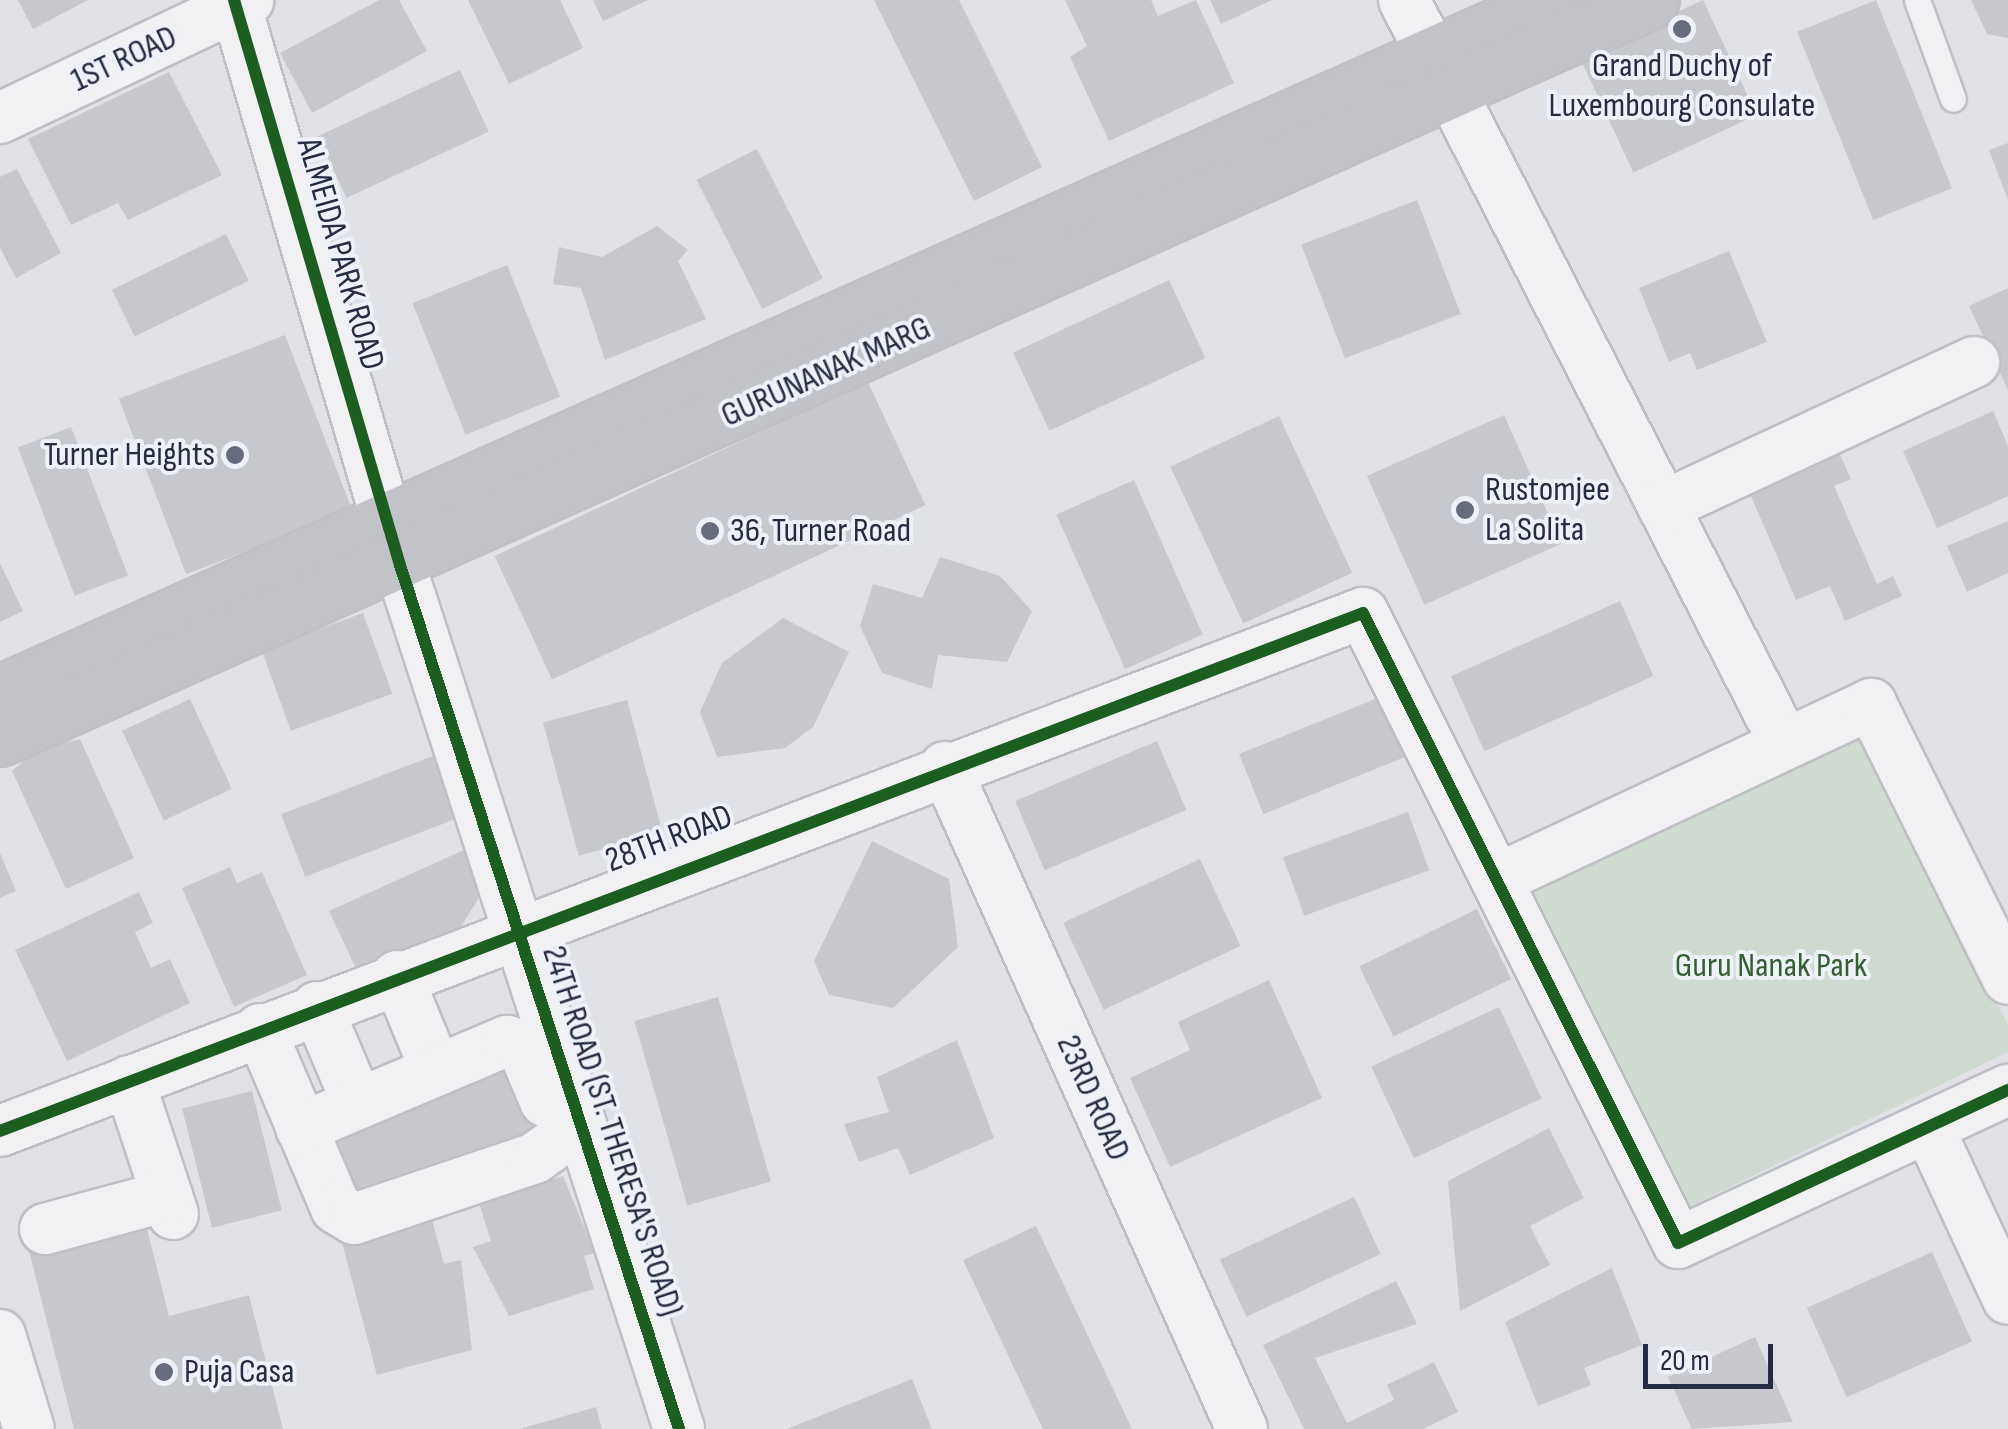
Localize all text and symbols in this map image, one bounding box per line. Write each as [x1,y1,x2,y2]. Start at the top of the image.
street label: 1ST ROAD [64,16,184,102]
marker: Grand Duchy of Luxembourg Consulate [1671,18,1693,40]
place label: Grand Duchy of Luxembourg Consulate [1549,45,1815,127]
street label: ALMEIDA PARK ROAD [287,133,393,375]
street label: GURUNANAK MARG [715,307,937,437]
place label: Turner Heights [43,434,215,476]
marker: Turner Heights [224,444,246,466]
place label: Rustomjee La Solita [1485,469,1610,551]
marker: Rustomjee La Solita [1454,499,1476,521]
place label: 36, Turner Road [730,510,911,552]
marker: 36, Turner Road [699,520,721,542]
street label: 28TH ROAD [600,796,738,882]
street label: 24TH ROAD (ST. THERESA'S ROAD) [532,940,692,1322]
park label: Guru Nanak Park [1675,945,1867,987]
street label: 23RD ROAD [1047,1029,1139,1167]
scale bar [1648,1324,1778,1386]
text: 20 m [1660,1343,1710,1379]
place label: Puja Casa [184,1351,294,1393]
marker: Puja Casa [153,1361,175,1383]

